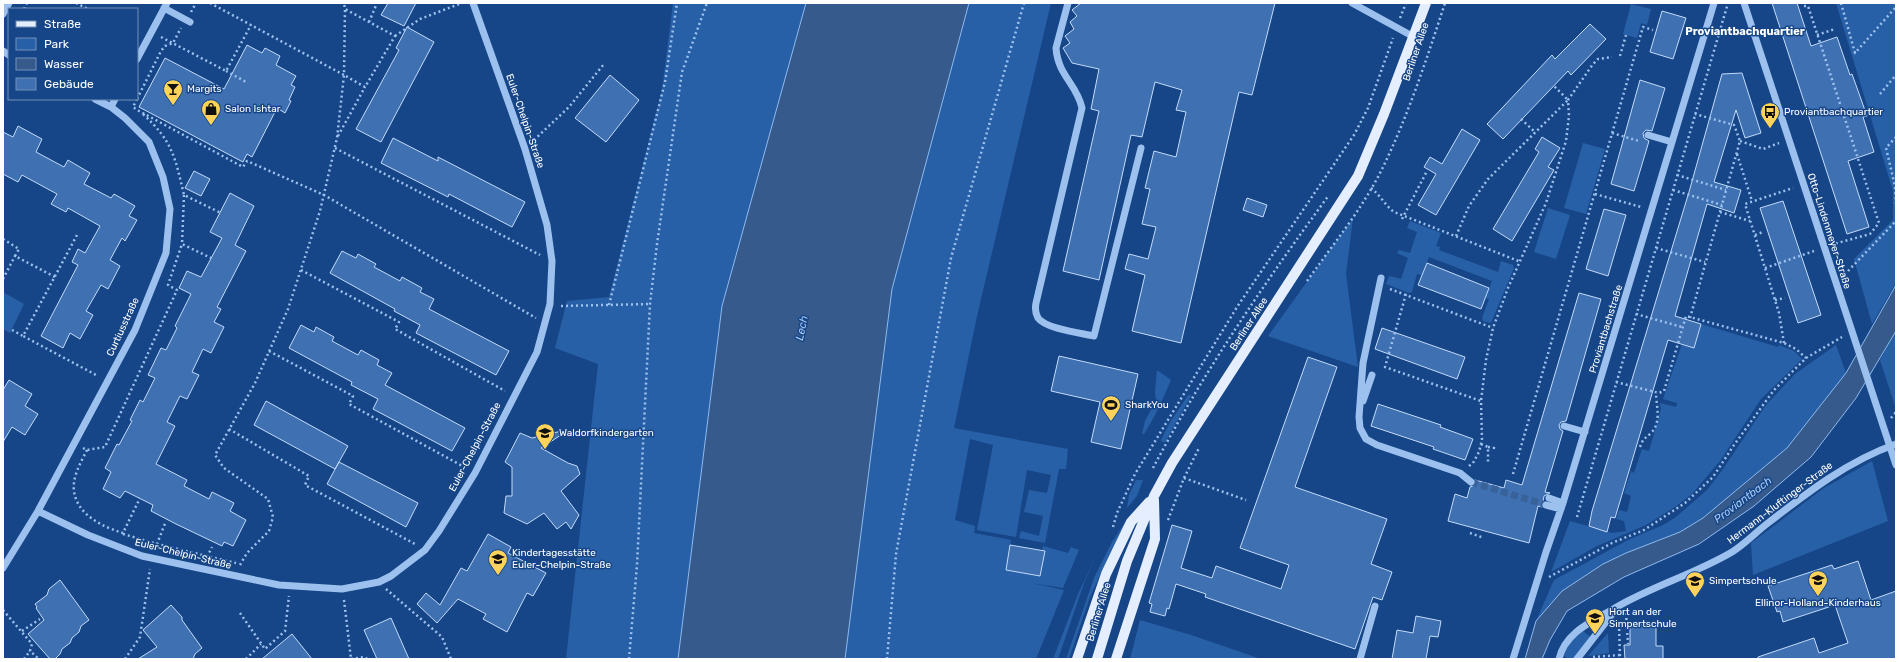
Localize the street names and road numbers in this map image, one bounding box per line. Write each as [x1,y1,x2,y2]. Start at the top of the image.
street label: Berliner Allee [1400,21,1432,83]
street label: Euler-Chelpin-Straße [503,72,547,170]
street label: Otto-Lindenmeyer-Straße [1805,172,1854,291]
street label: Proviantbachstraße [1587,283,1625,375]
street label: Curtiusstraße [104,295,142,358]
street label: Berliner Allee [1227,295,1271,353]
street label: Euler-Chelpin-Straße [446,400,504,494]
street label: Hermann-Kluftinger-Straße [1725,459,1835,547]
street label: Euler-Chelpin-Straße [133,536,233,572]
street label: Berliner Allee [1084,581,1114,643]

